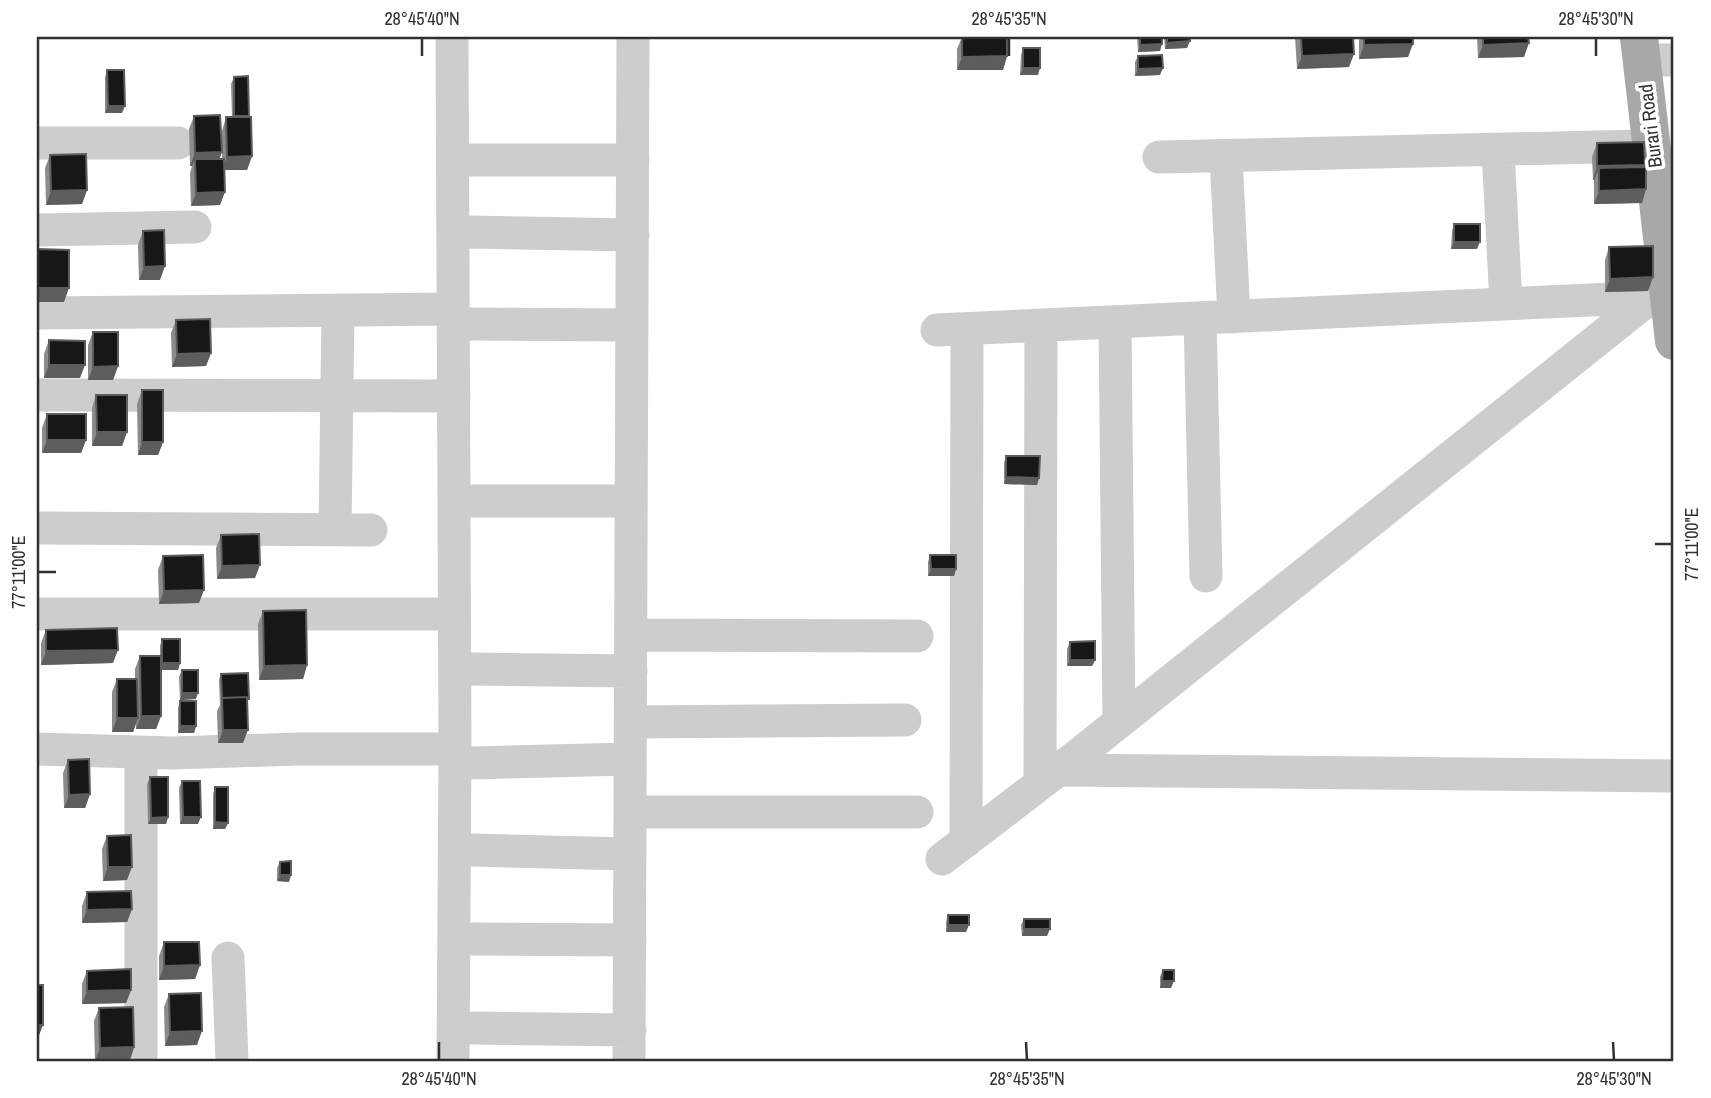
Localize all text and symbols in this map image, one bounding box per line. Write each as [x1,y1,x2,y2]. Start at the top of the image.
text: 28°45'40"N [384,6,460,31]
text: 28°45'35"N [971,6,1047,31]
text: 28°45'30"N [1558,6,1634,31]
street label: Burari Road [1632,83,1668,169]
text: 77°11'00"E [1679,507,1704,581]
text: 77°11'00"E [6,535,31,609]
text: 28°45'40"N [401,1066,477,1091]
text: 28°45'35"N [989,1066,1065,1091]
text: 28°45'30"N [1576,1066,1652,1091]

